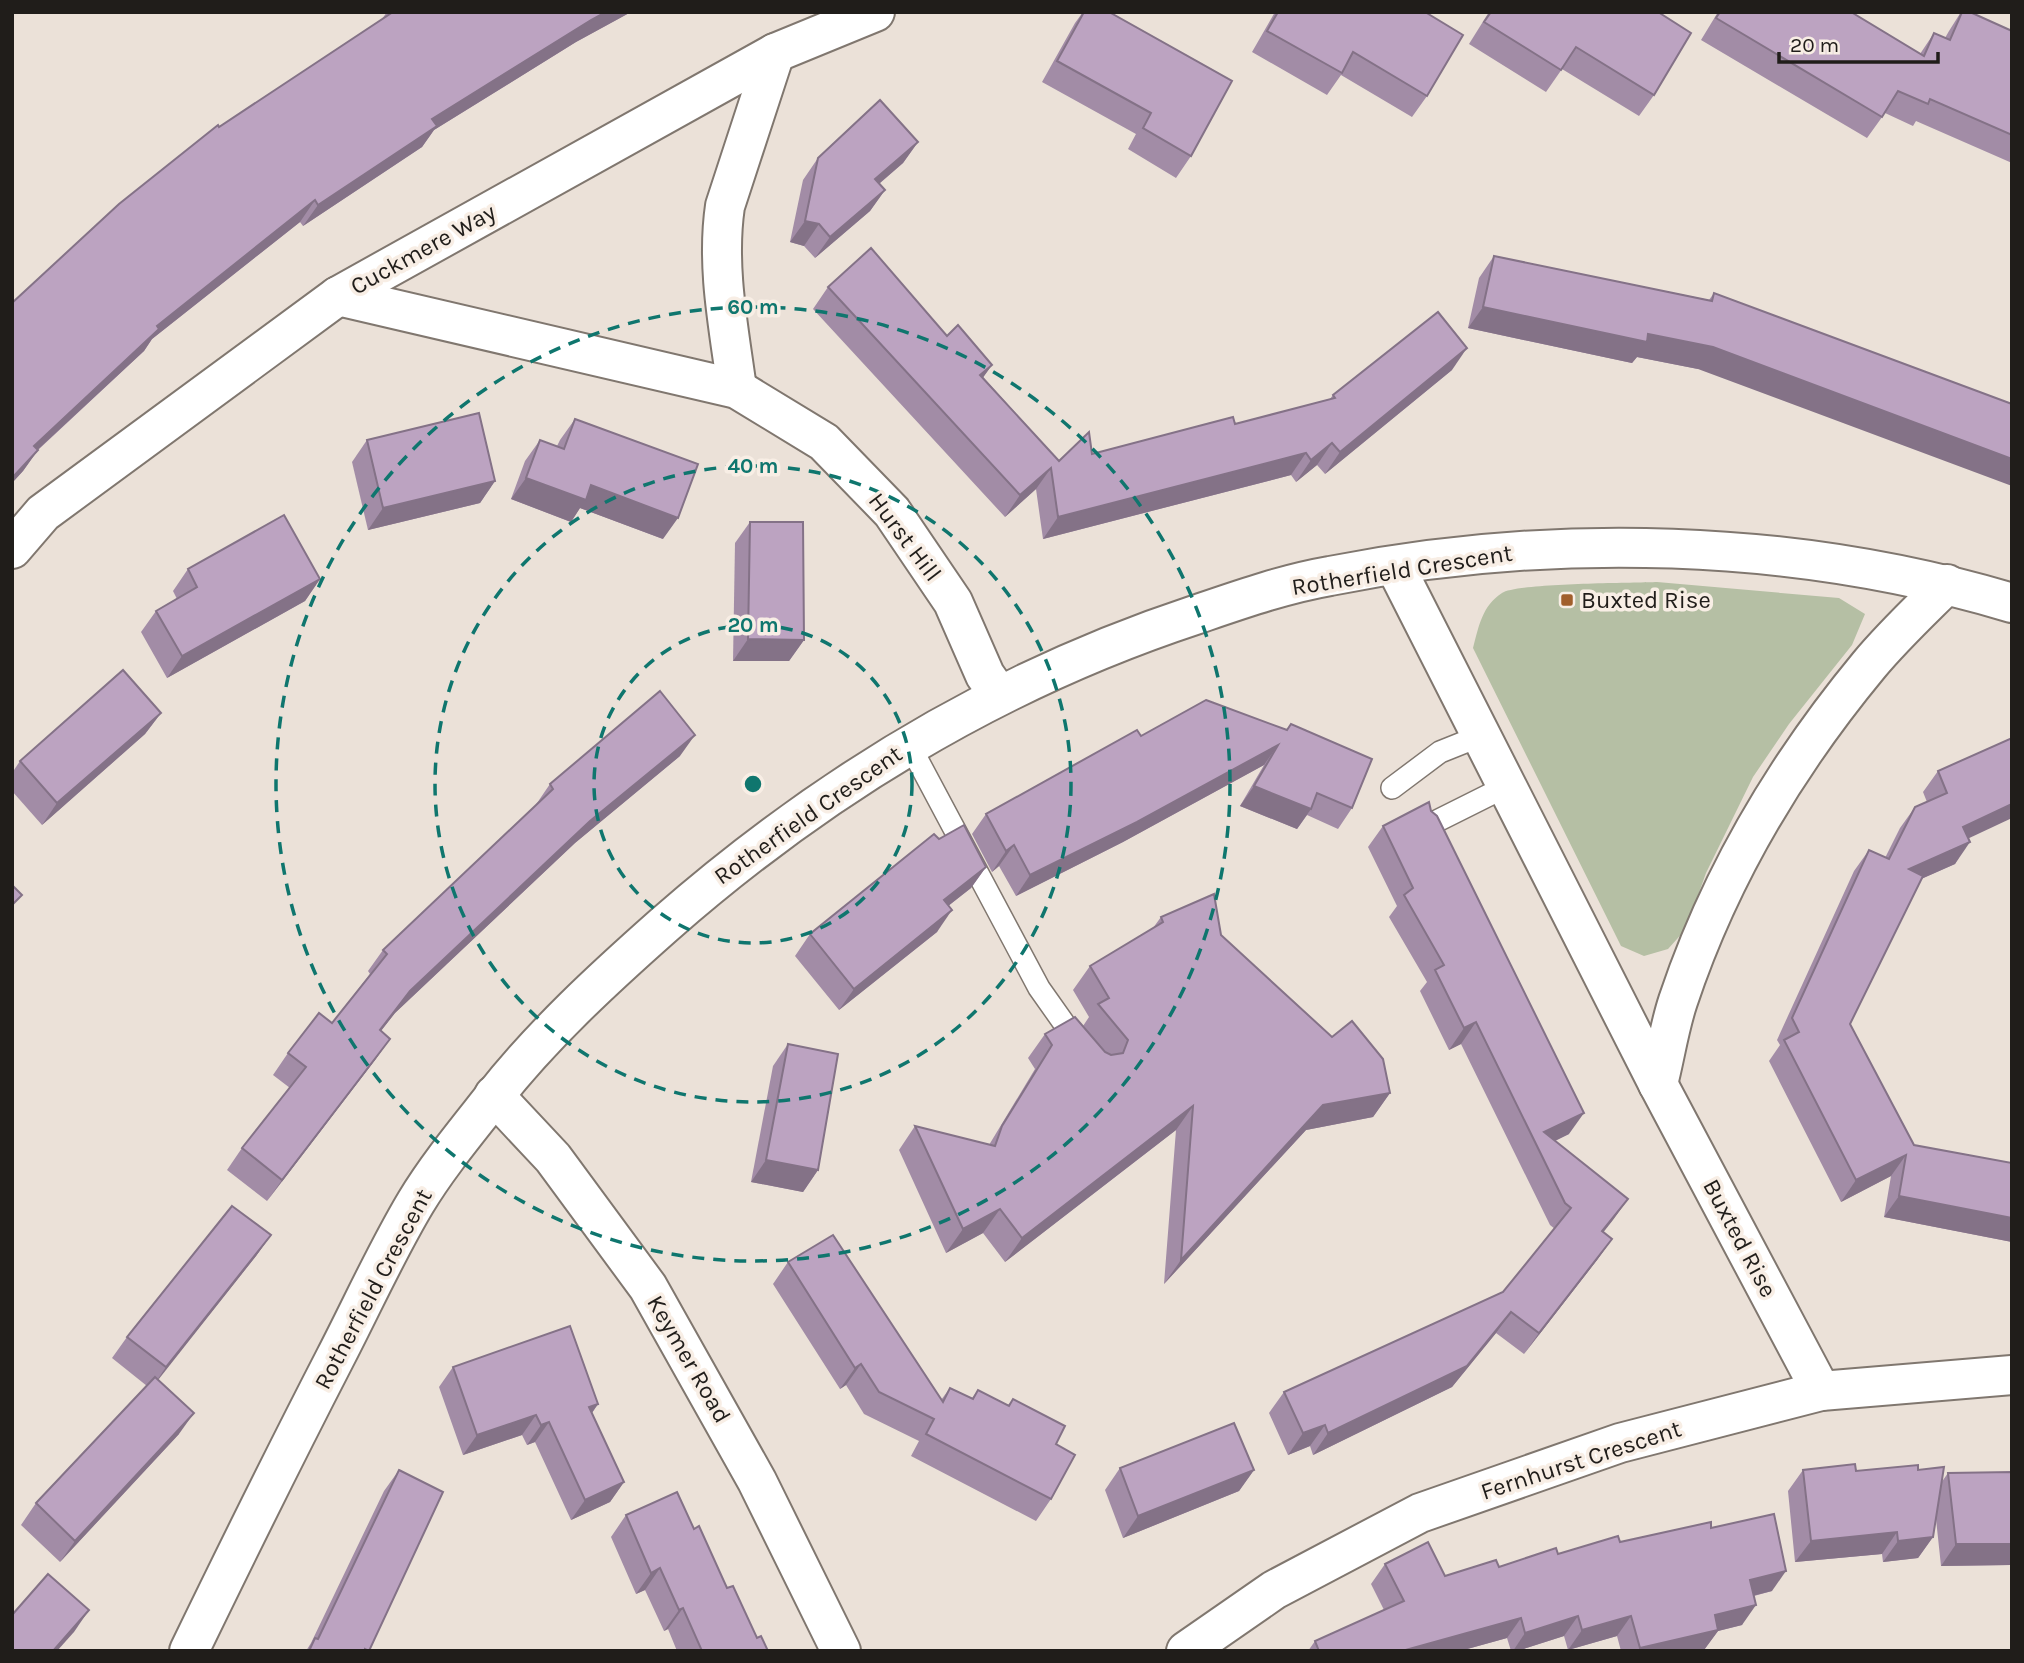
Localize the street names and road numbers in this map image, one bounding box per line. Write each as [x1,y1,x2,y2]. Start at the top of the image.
street label: Cuckmere Way [345,198,501,300]
street label: Hurst Hill [863,487,947,587]
street label: Rotherfield Crescent [1290,539,1514,601]
street label: Rotherfield Crescent [709,740,907,890]
street label: Buxted Rise [1697,1174,1783,1302]
street label: Rotherfield Crescent [308,1184,438,1394]
street label: Keymer Road [641,1290,737,1428]
street label: Fernhurst Crescent [1477,1414,1685,1506]

